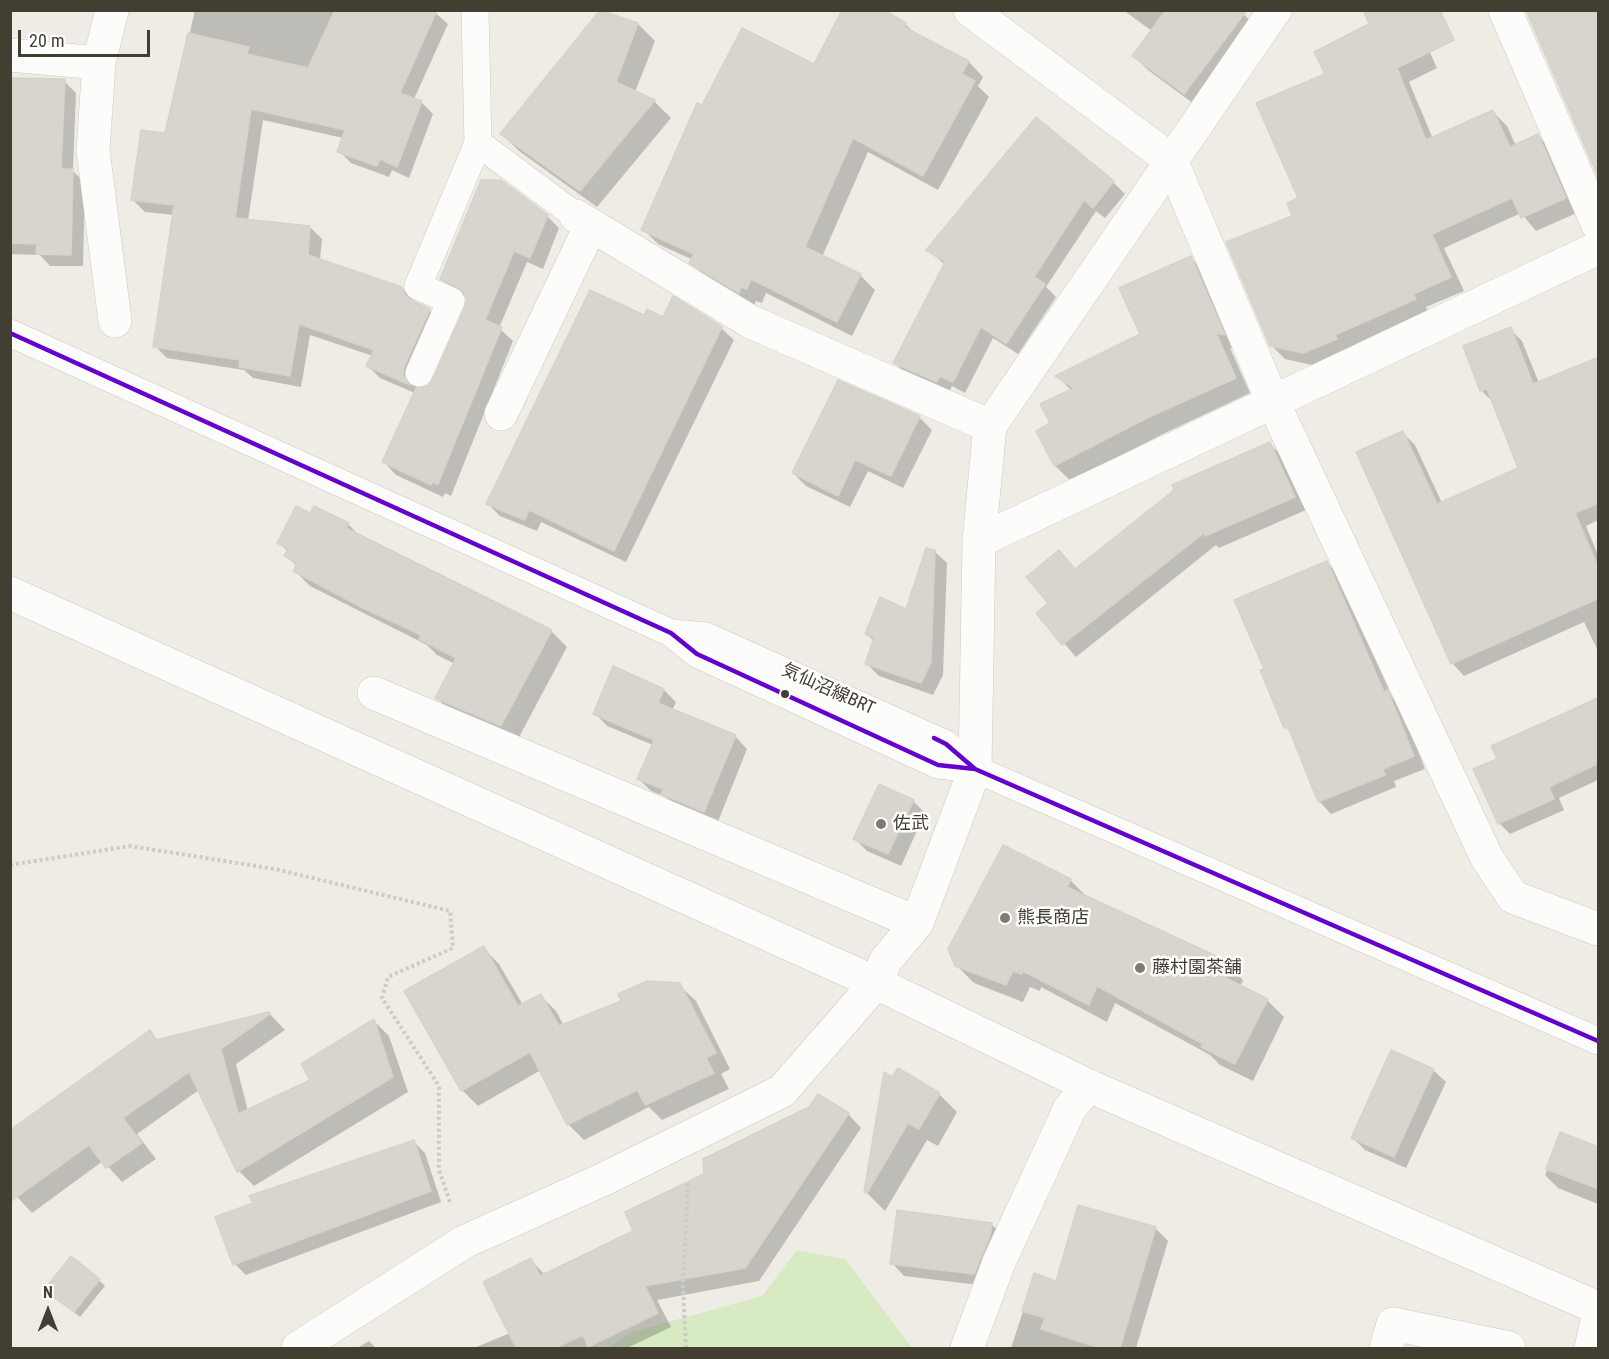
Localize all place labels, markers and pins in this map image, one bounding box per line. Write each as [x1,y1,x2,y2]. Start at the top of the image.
unlabelled marker [779,688,791,700]
place label: 佐武 [893,813,929,835]
marker: 佐武 [874,817,888,831]
place label: 熊長商店 [1017,907,1089,929]
marker: 熊長商店 [998,911,1012,925]
place label: 藤村園茶舗 [1152,957,1242,979]
marker: 藤村園茶舗 [1133,961,1147,975]

